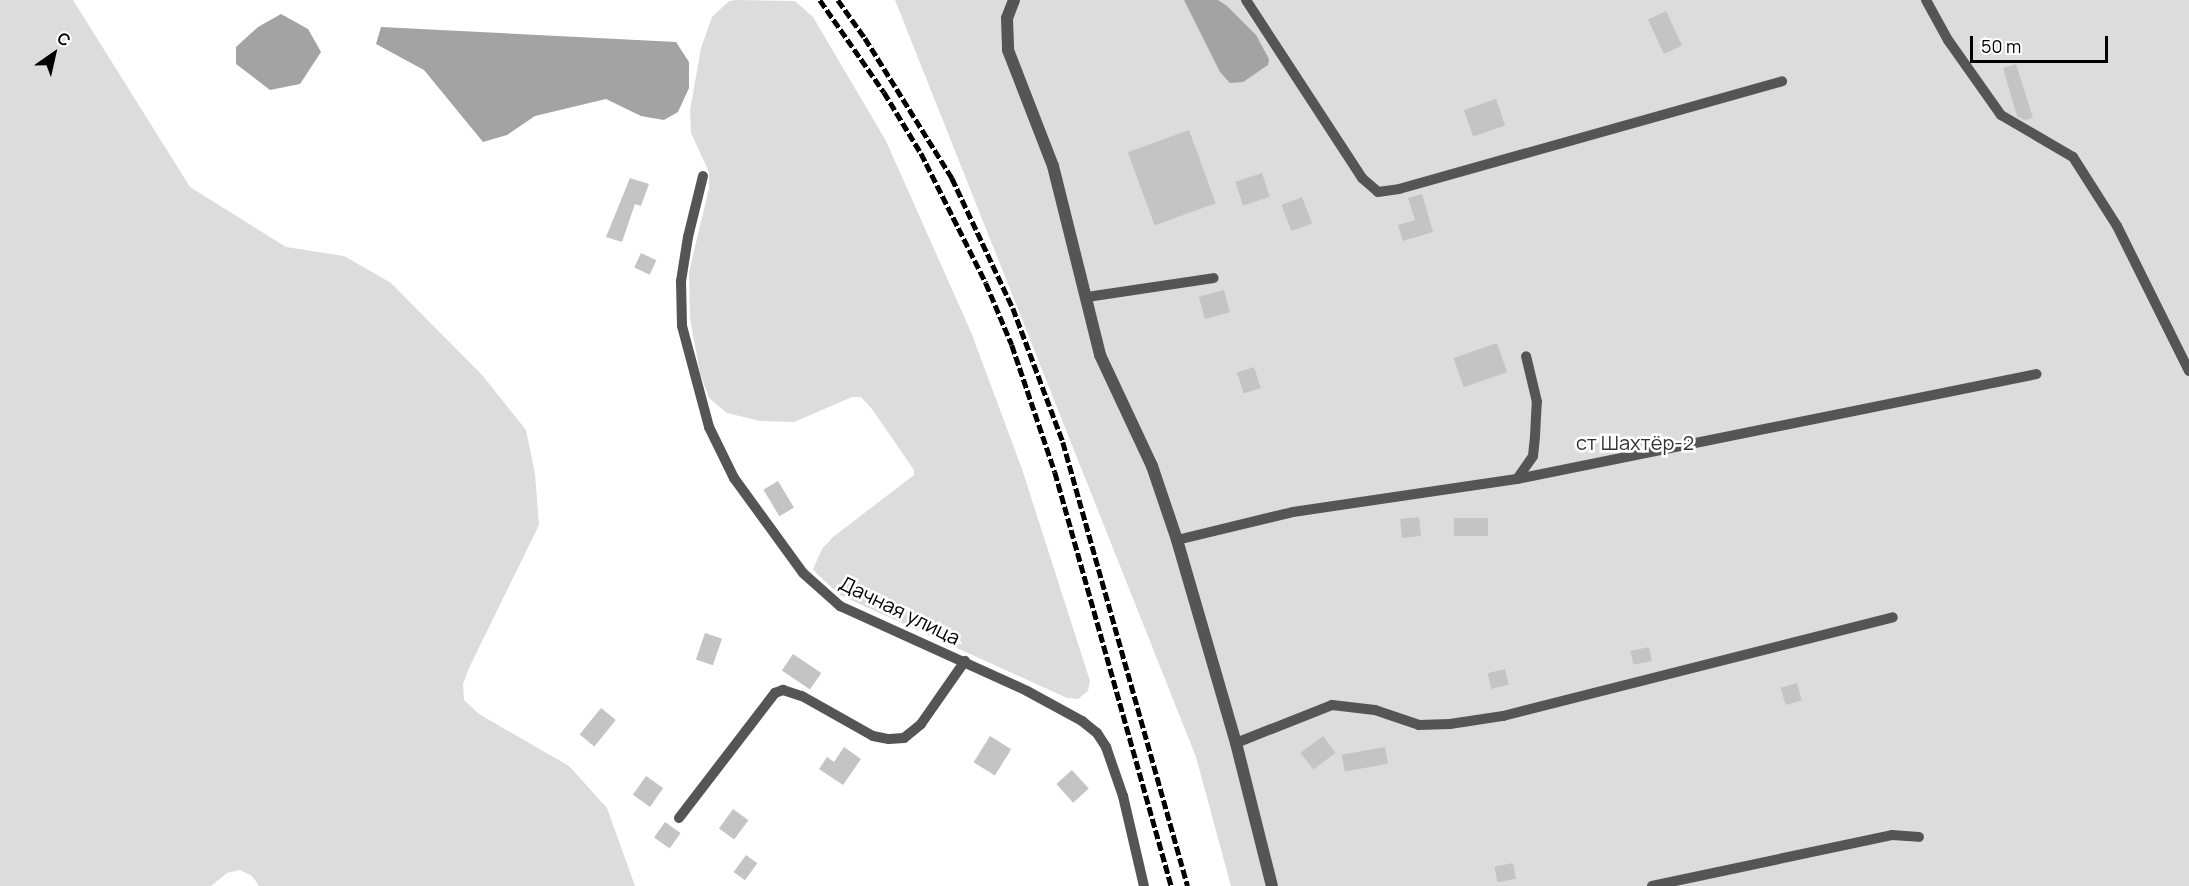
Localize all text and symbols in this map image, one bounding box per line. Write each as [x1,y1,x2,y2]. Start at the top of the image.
north arrow [24,24,84,84]
scale bar [1973,24,2111,62]
text: С [53,27,75,51]
text: 50 m [1981,34,2021,58]
park label: ст Шахтёр-2 [1576,430,1694,454]
street label: Дачная улица [836,570,964,650]

